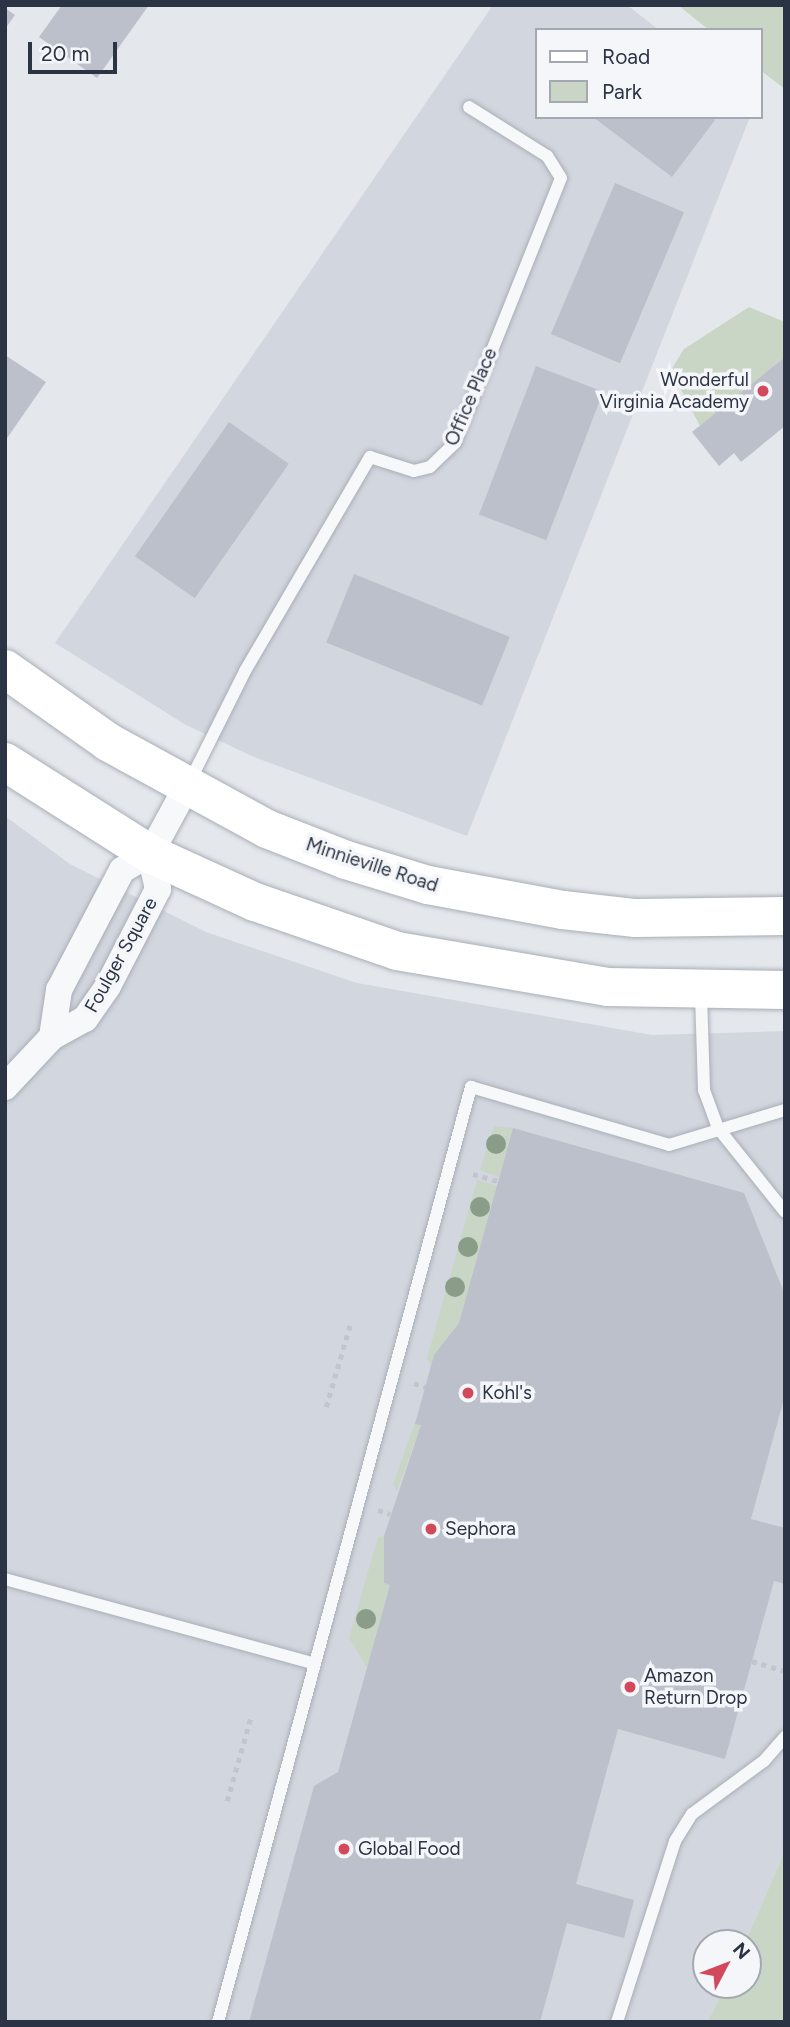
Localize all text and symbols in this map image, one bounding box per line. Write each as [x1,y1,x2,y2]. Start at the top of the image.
scale bar [32,28,121,72]
legend [534,28,762,119]
text: 20 m [41,41,89,66]
text: Road [602,44,650,69]
text: Park [602,79,642,104]
street label: Office Place [440,345,502,449]
place label: Wonderful Virginia Academy [600,369,749,413]
marker: Wonderful Virginia Academy [755,383,771,399]
street label: Minnieville Road [303,833,441,897]
street label: Foulger Square [80,893,162,1017]
place label: Kohl's [482,1382,532,1404]
marker: Kohl's [460,1385,476,1401]
place label: Sephora [445,1518,516,1540]
marker: Sephora [423,1521,439,1537]
place label: Amazon Return Drop [644,1665,748,1709]
marker: Amazon Return Drop [622,1679,638,1695]
place label: Global Food [358,1838,461,1860]
marker: Global Food [336,1841,352,1857]
north arrow [692,1929,762,1999]
text: N [728,1938,755,1964]

